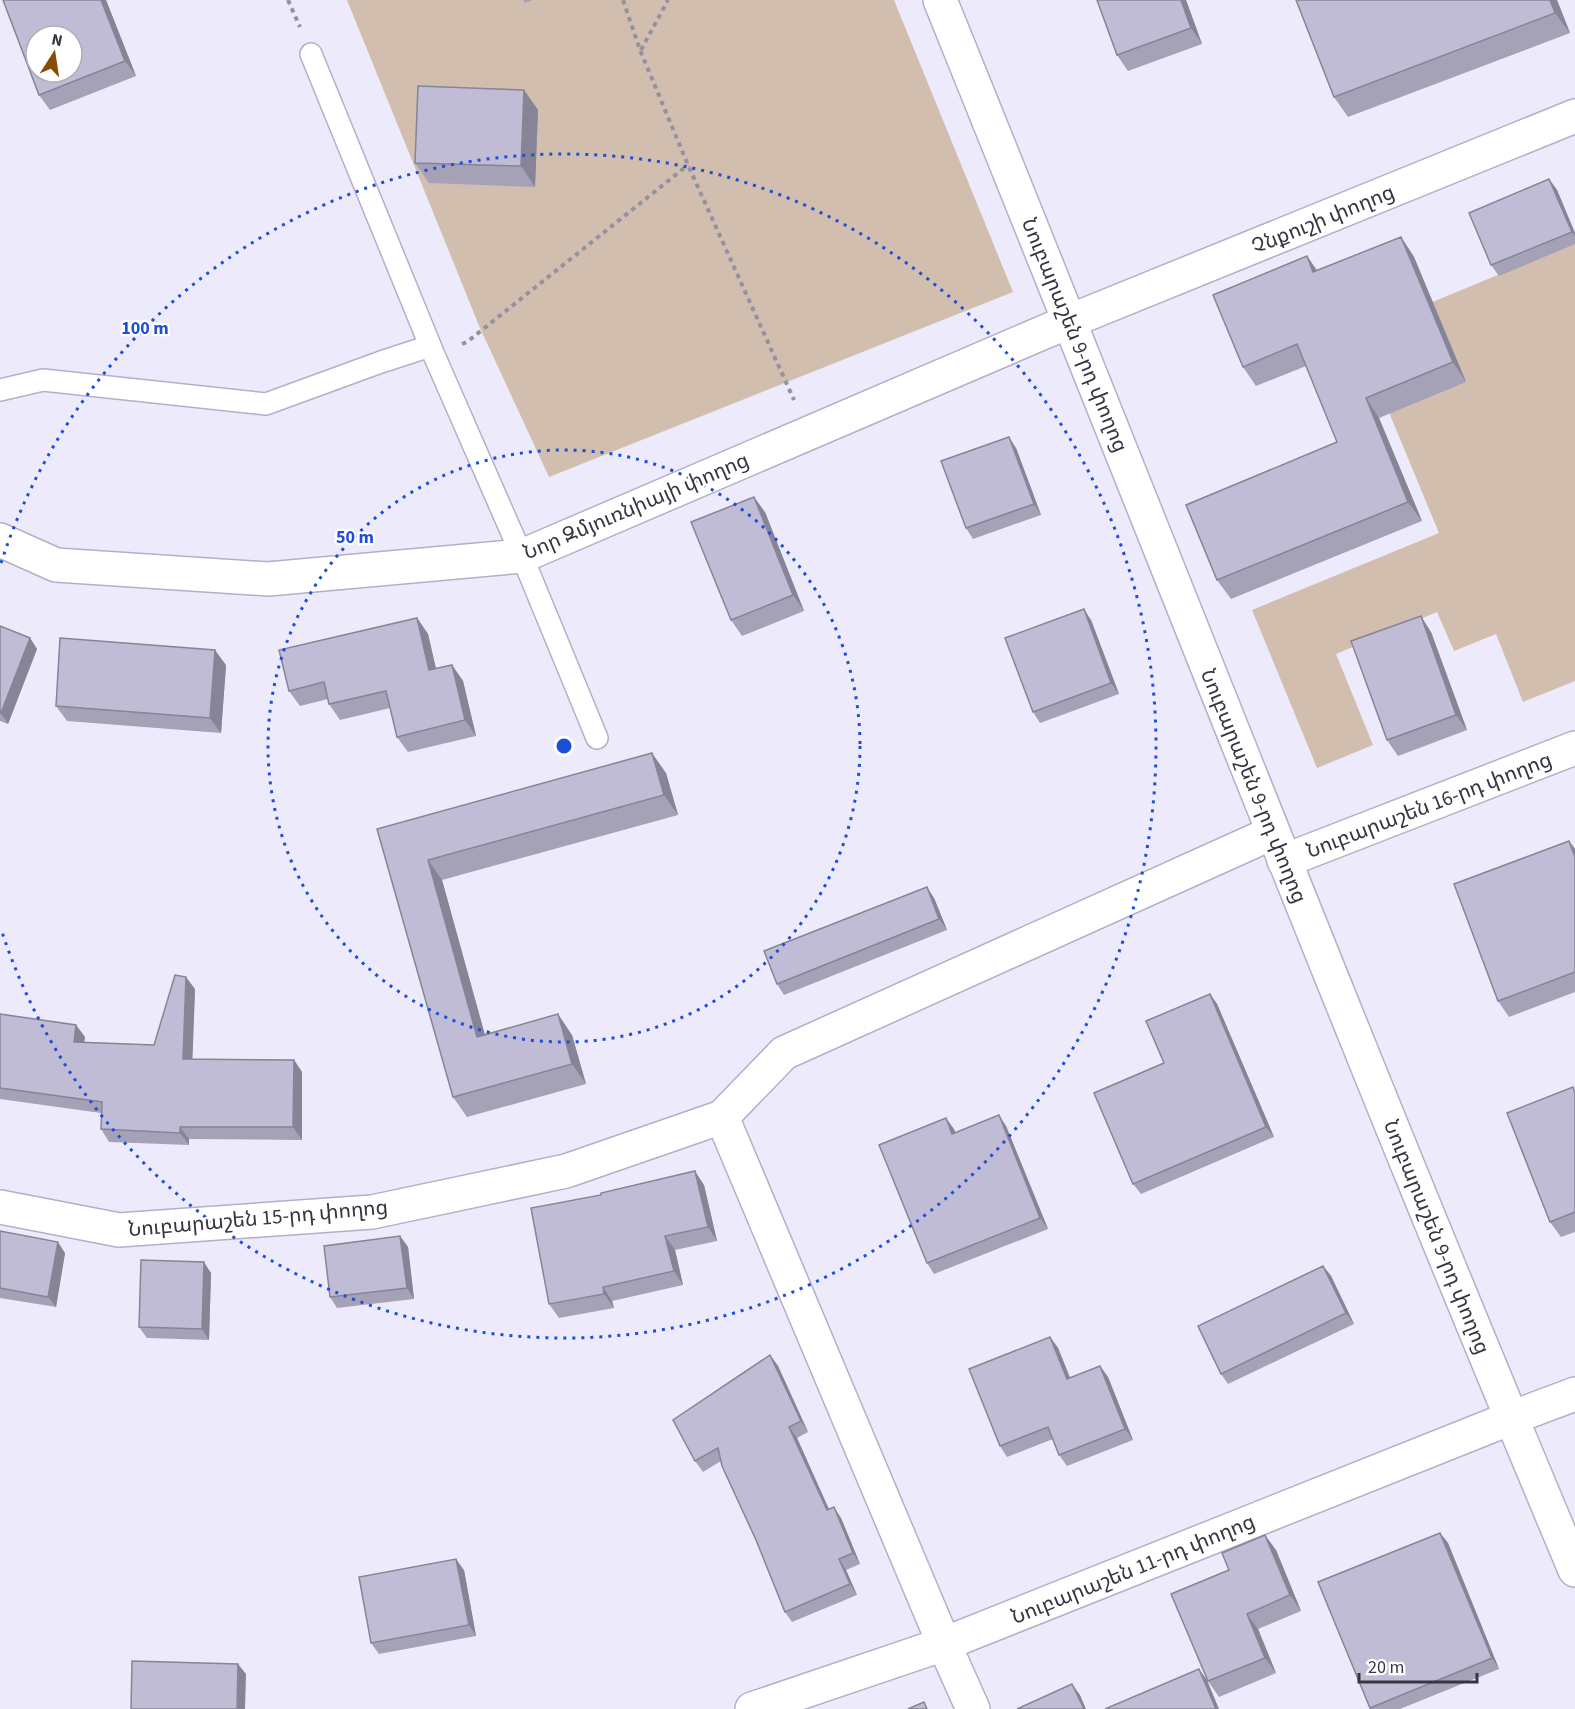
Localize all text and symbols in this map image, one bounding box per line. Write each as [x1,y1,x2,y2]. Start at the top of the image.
north arrow [24,24,84,84]
text: N [49,28,64,52]
street label: Չնքուշի փողոց [1247,177,1399,261]
street label: Նուբարաշեն 9-րդ փողոց [1014,213,1136,457]
text: 100 m [121,316,169,341]
street label: Նոր Զմյուռնիայի փողոց [518,445,754,567]
text: 50 m [336,525,374,550]
street label: Նուբարաշեն 9-րդ փողոց [1193,664,1315,908]
centre of rings [554,736,574,756]
street label: Նուբարաշեն 16-րդ փողոց [1302,744,1556,866]
street label: Նուբարաշեն 9-րդ փողոց [1376,1115,1498,1359]
street label: Նուբարաշեն 15-րդ փողոց [127,1192,389,1244]
street label: Նուբարաշեն 11-րդ փողոց [1006,1506,1260,1632]
scale bar [1359,1646,1478,1684]
text: 20 m [1368,1655,1404,1680]

